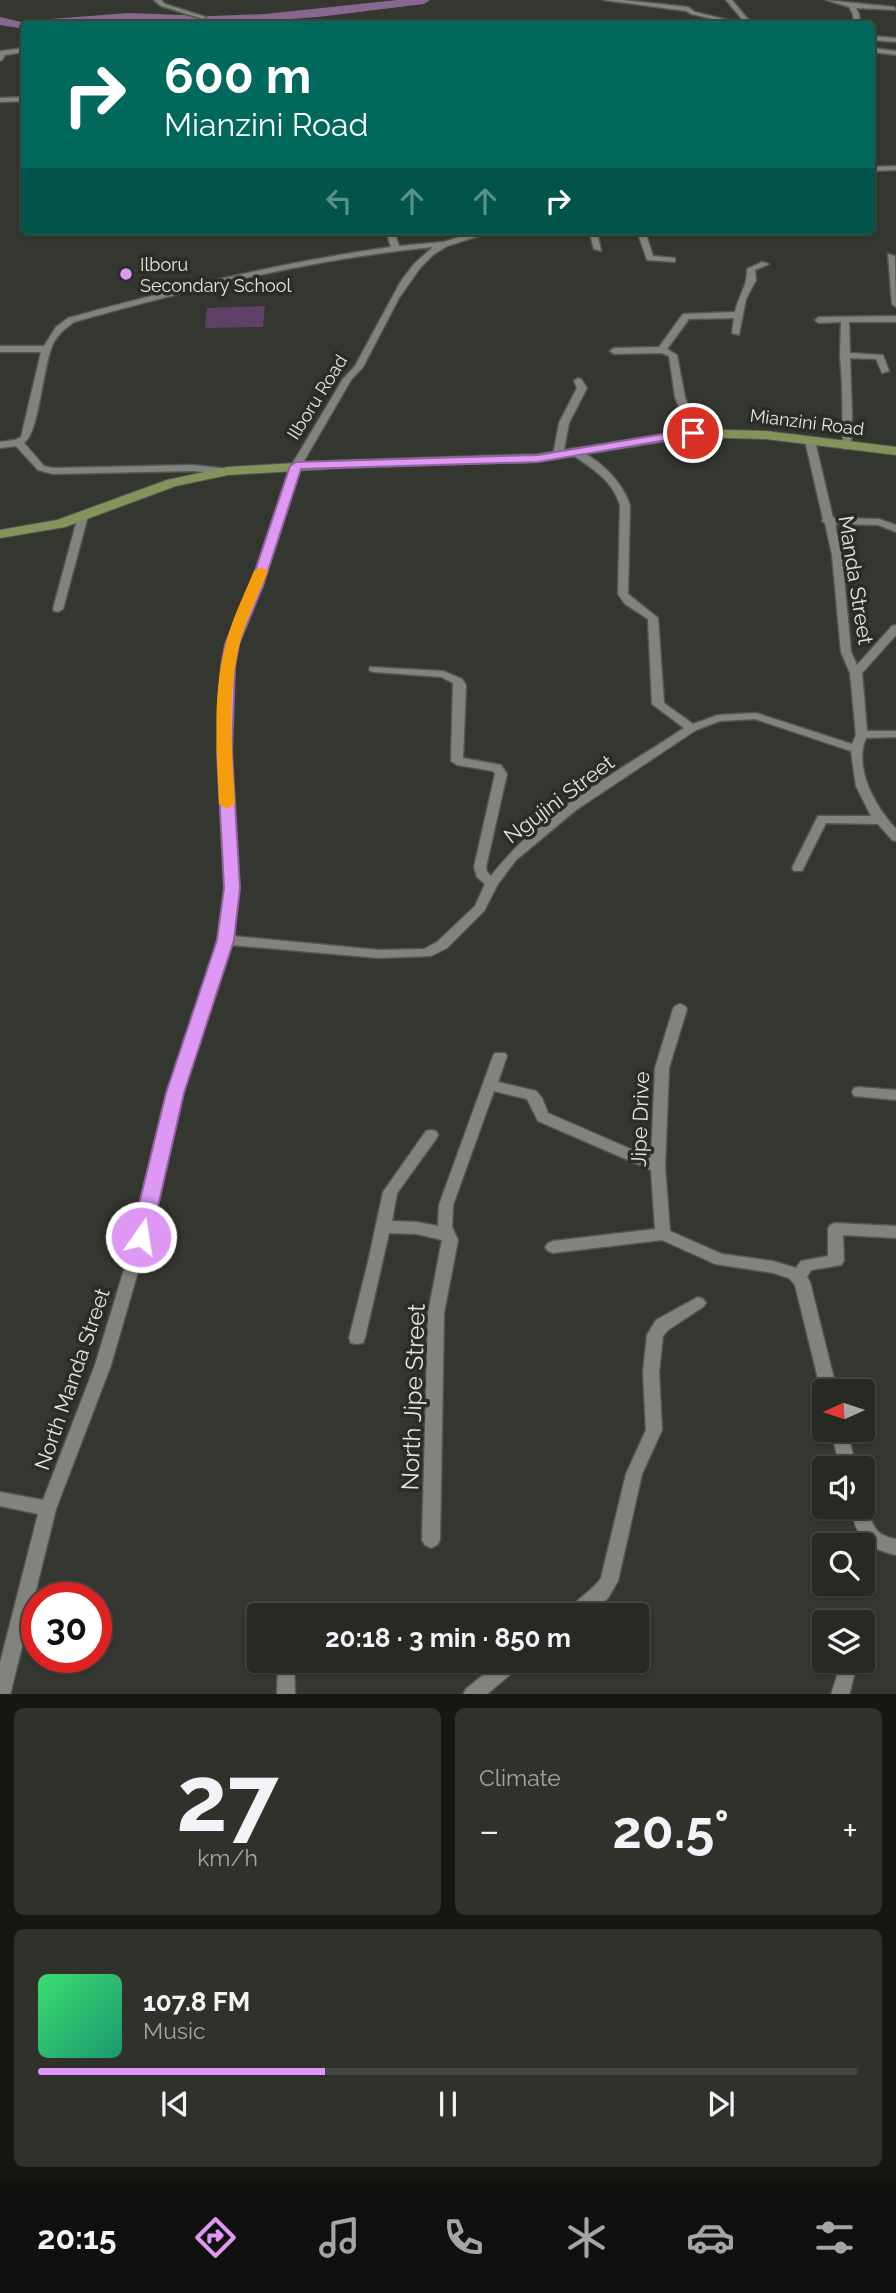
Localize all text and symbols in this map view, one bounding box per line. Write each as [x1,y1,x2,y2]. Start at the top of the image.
text: 600 m [164,47,311,104]
icon: right [49,49,140,140]
text: Mianzini Road [164,106,368,143]
icon: left [320,182,358,220]
icon: ahead [393,182,431,220]
icon: ahead [466,182,504,220]
icon: right [539,182,577,220]
place label: Ilboru Secondary School [140,254,291,296]
marker: Ilboru Secondary School [118,266,134,282]
street label: Ilboru Road [283,351,351,443]
pin [663,403,723,463]
street label: Mianzini Road [749,405,865,439]
icon: arrive [674,414,712,452]
street label: Manda Street [833,514,879,646]
street label: Ngujini Street [499,750,619,848]
street label: Jipe Drive [626,1071,654,1167]
position arrow [104,1200,178,1274]
street label: North Manda Street [29,1285,115,1473]
street label: North Jipe Street [395,1303,431,1491]
north arrow [812,1379,875,1442]
map controls [812,1379,875,1673]
button: sound [812,1456,875,1519]
button: search [812,1533,875,1596]
speed limit sign: 30 [21,1582,112,1673]
button: layers [812,1610,875,1673]
text: 20:18 · 3 min · 850 m [325,1623,571,1653]
text: 27 [176,1745,279,1852]
text: Climate [479,1764,561,1791]
text: 20.5° [613,1799,729,1860]
text: − [479,1808,499,1853]
text: + [842,1808,858,1853]
text: km/h [197,1844,258,1871]
text: 107.8 FM [143,1987,250,2017]
text: Music [143,2017,206,2044]
icon: previous [156,2085,194,2123]
icon: pause [429,2085,467,2123]
icon: next [702,2085,740,2123]
icon: directions [191,2213,240,2262]
icon: music [315,2213,364,2262]
icon: phone [439,2213,488,2262]
icon: climate [562,2213,611,2262]
icon: car [686,2213,735,2262]
icon: filters [810,2213,859,2262]
text: 20:15 [37,2219,116,2256]

